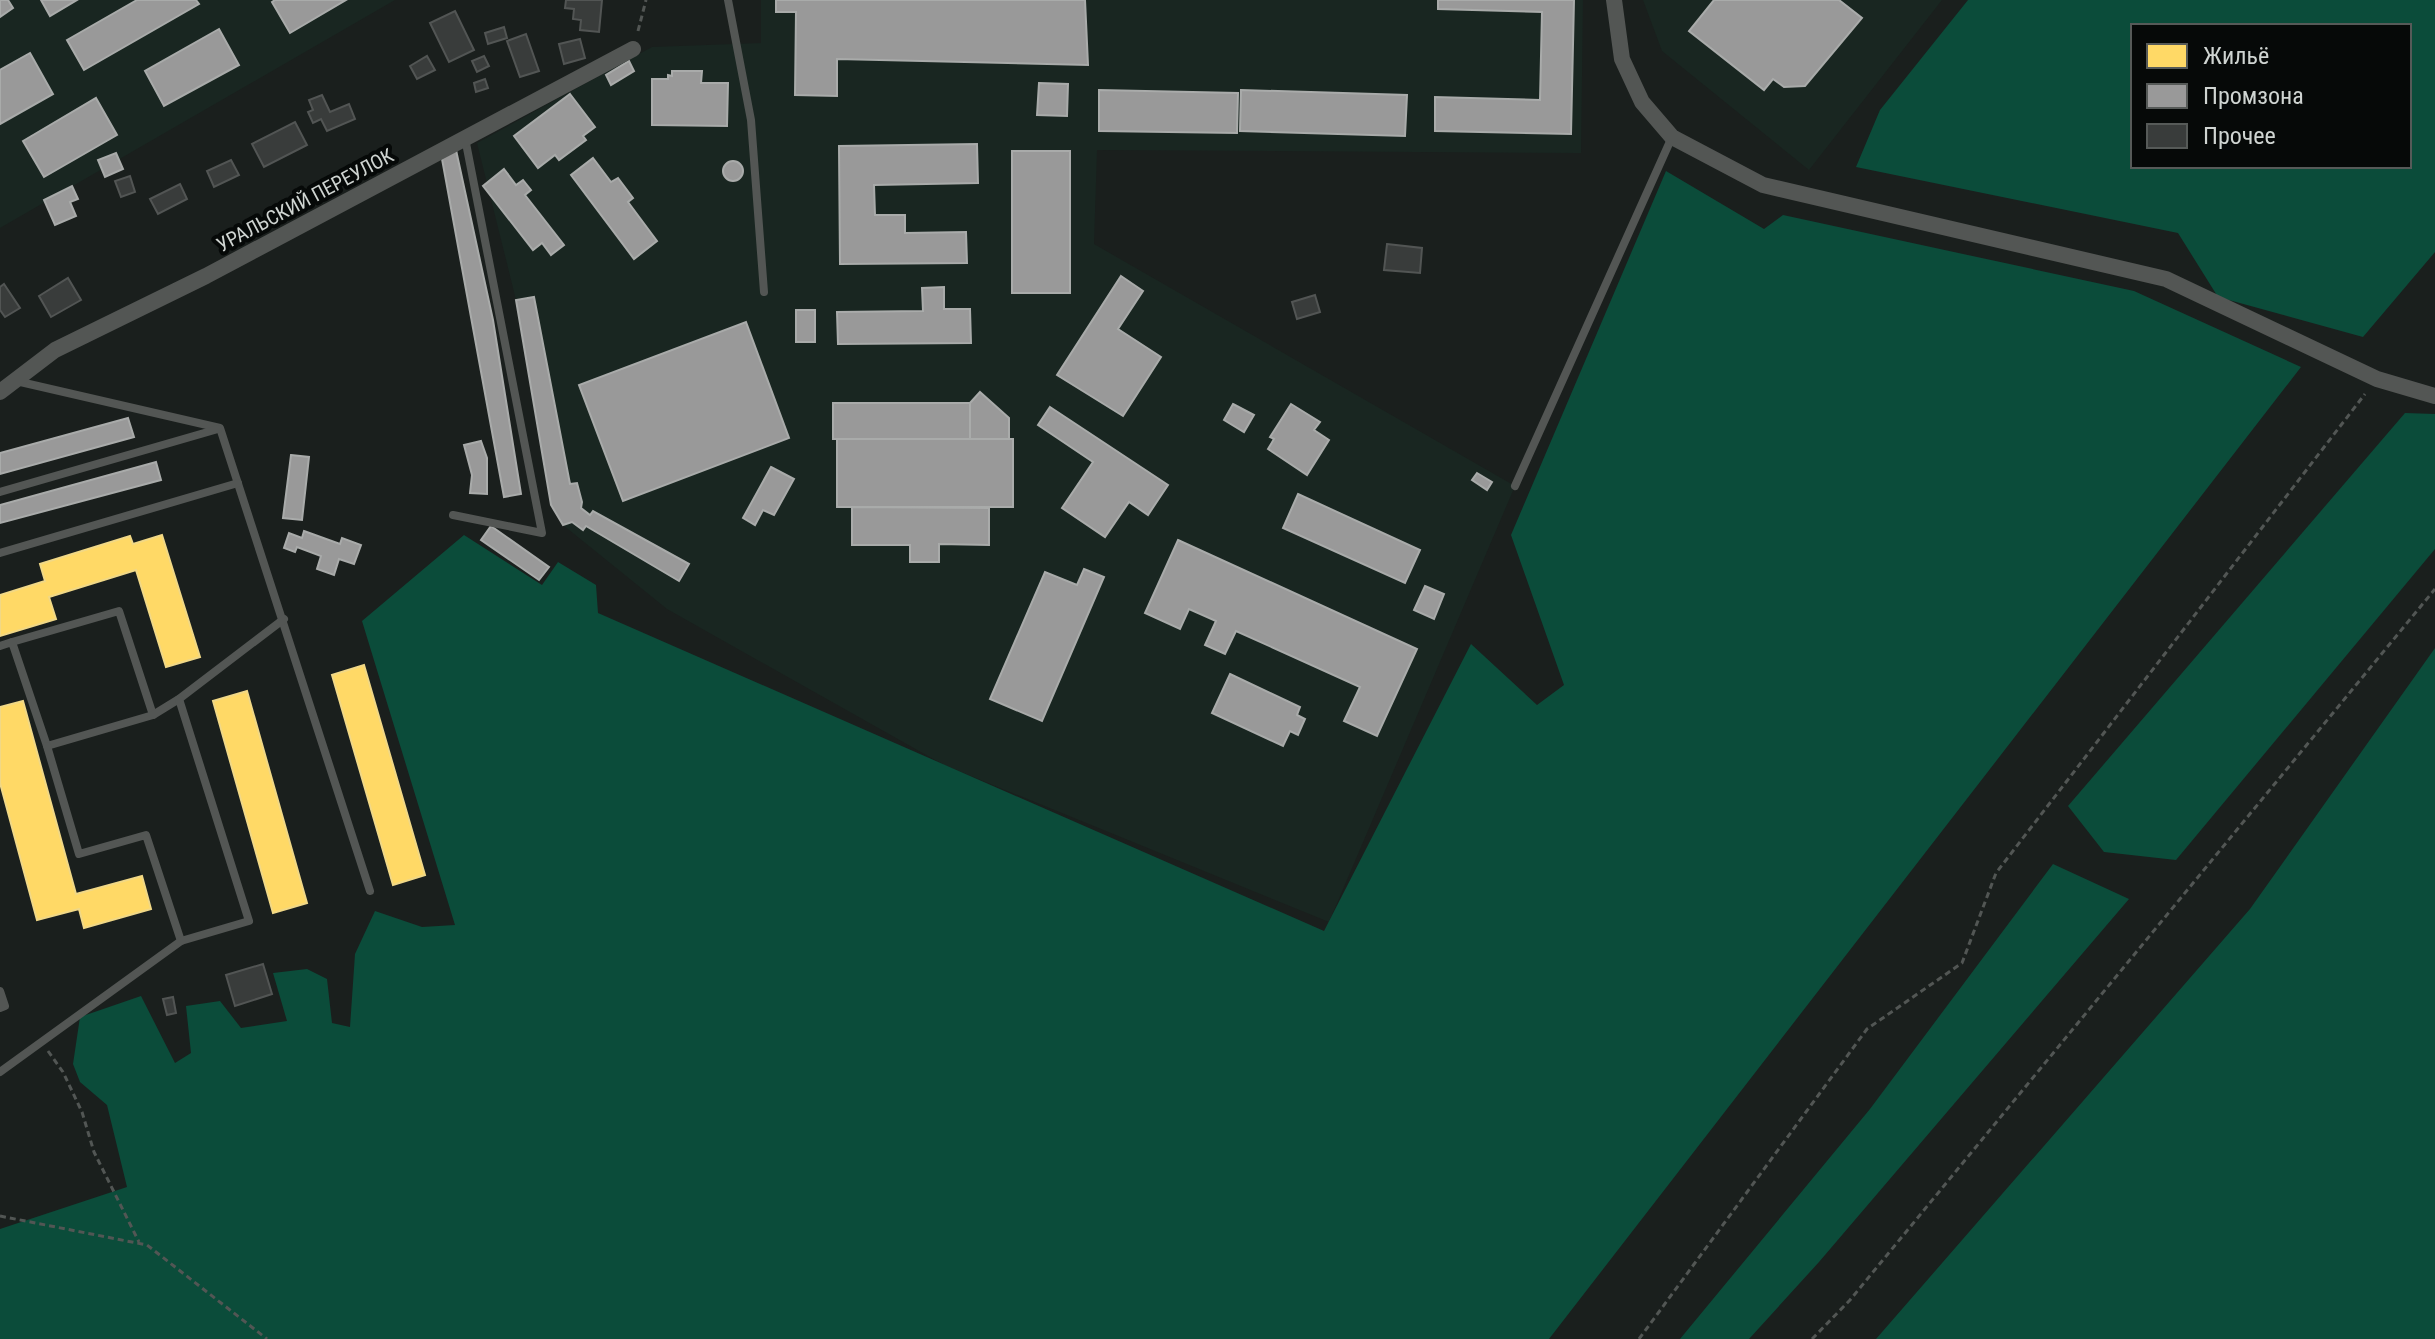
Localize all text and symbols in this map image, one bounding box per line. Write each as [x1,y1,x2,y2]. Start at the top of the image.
legend [2131,24,2411,168]
text: Жильё [2203,42,2269,70]
text: Промзона [2203,82,2304,110]
text: Прочее [2203,122,2276,150]
street label: УРАЛЬСКИЙ ПЕРЕУЛОК [212,143,398,257]

